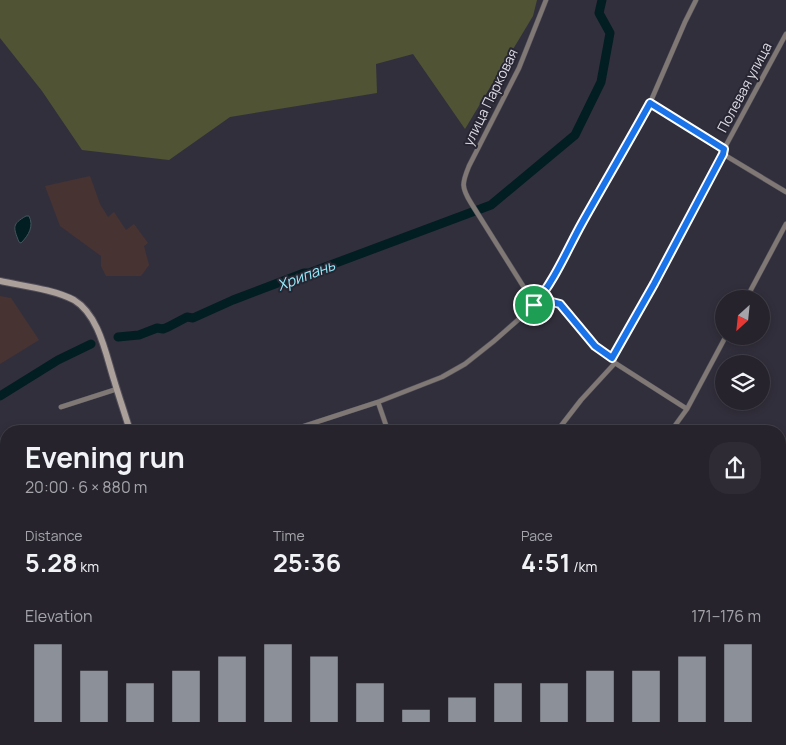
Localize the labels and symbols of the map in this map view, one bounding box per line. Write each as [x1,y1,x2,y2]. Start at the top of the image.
street label: Полевая улица [712,39,776,135]
street label: улица Парковая [458,45,522,149]
water label: Хрипань [274,254,339,296]
pin [513,284,555,326]
north arrow [715,290,770,345]

